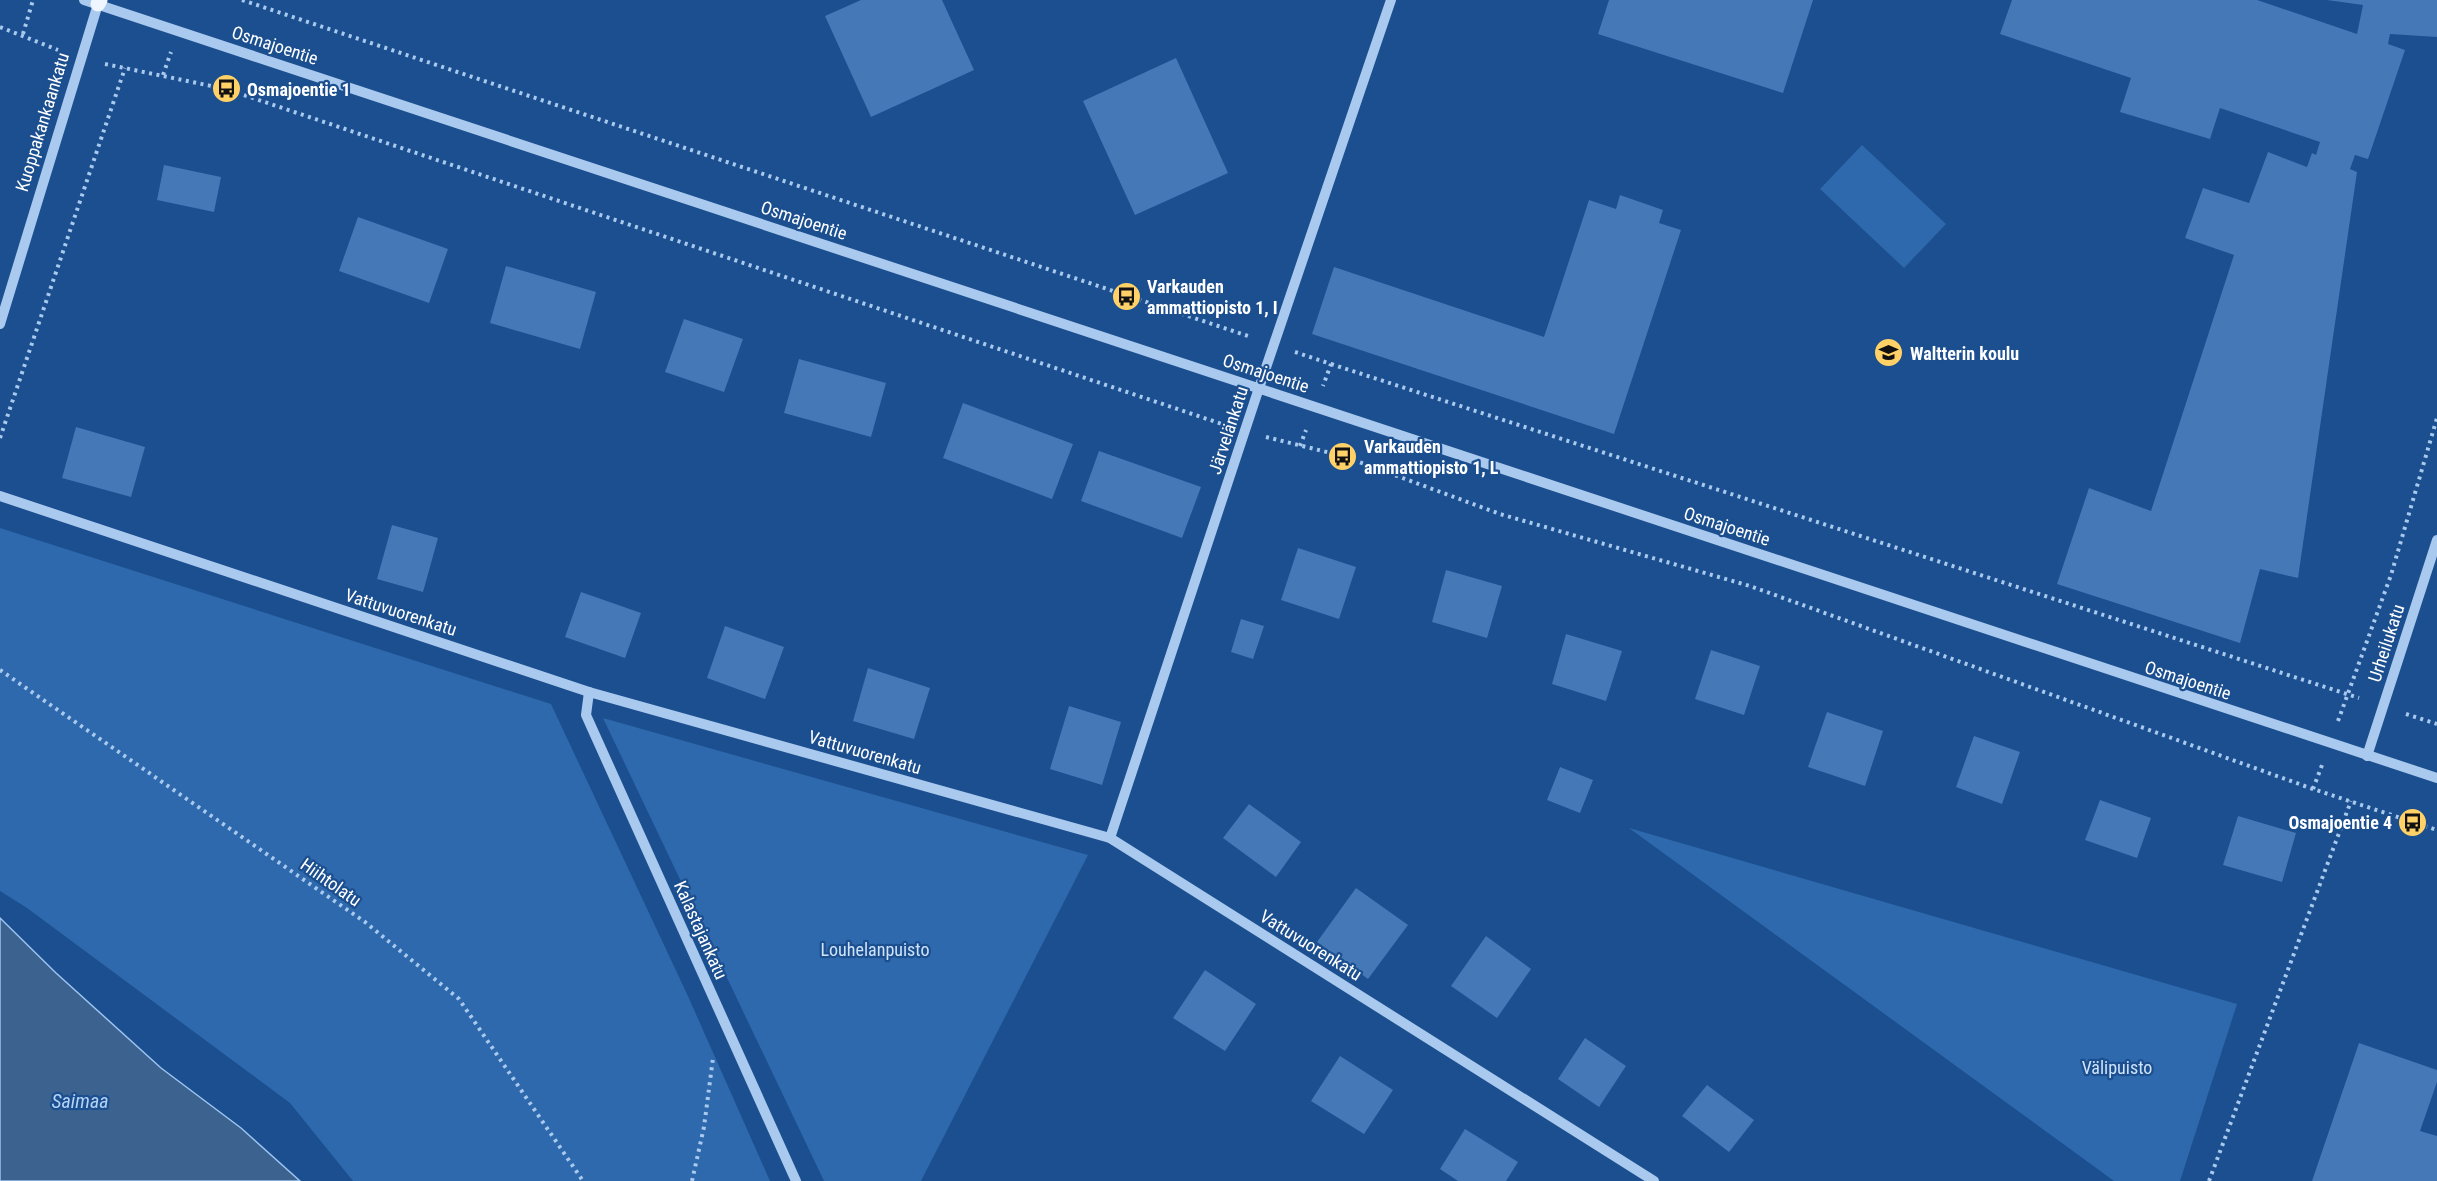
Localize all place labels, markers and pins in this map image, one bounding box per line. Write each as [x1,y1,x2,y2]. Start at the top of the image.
bus stop icon: Osmajoentie 1 [210,73,242,105]
place label: Osmajoentie 1 [247,79,351,100]
place label: Varkauden ammattiopisto 1, I [1147,276,1278,318]
bus stop icon: Varkauden ammattiopisto 1, I [1110,280,1142,312]
school or university icon: Waltterin koulu [1873,337,1905,369]
place label: Waltterin koulu [1910,343,2019,364]
place label: Varkauden ammattiopisto 1, L [1364,436,1499,478]
bus stop icon: Varkauden ammattiopisto 1, L [1327,440,1359,472]
bus stop icon: Osmajoentie 4 [2397,806,2429,838]
place label: Osmajoentie 4 [2288,812,2392,833]

